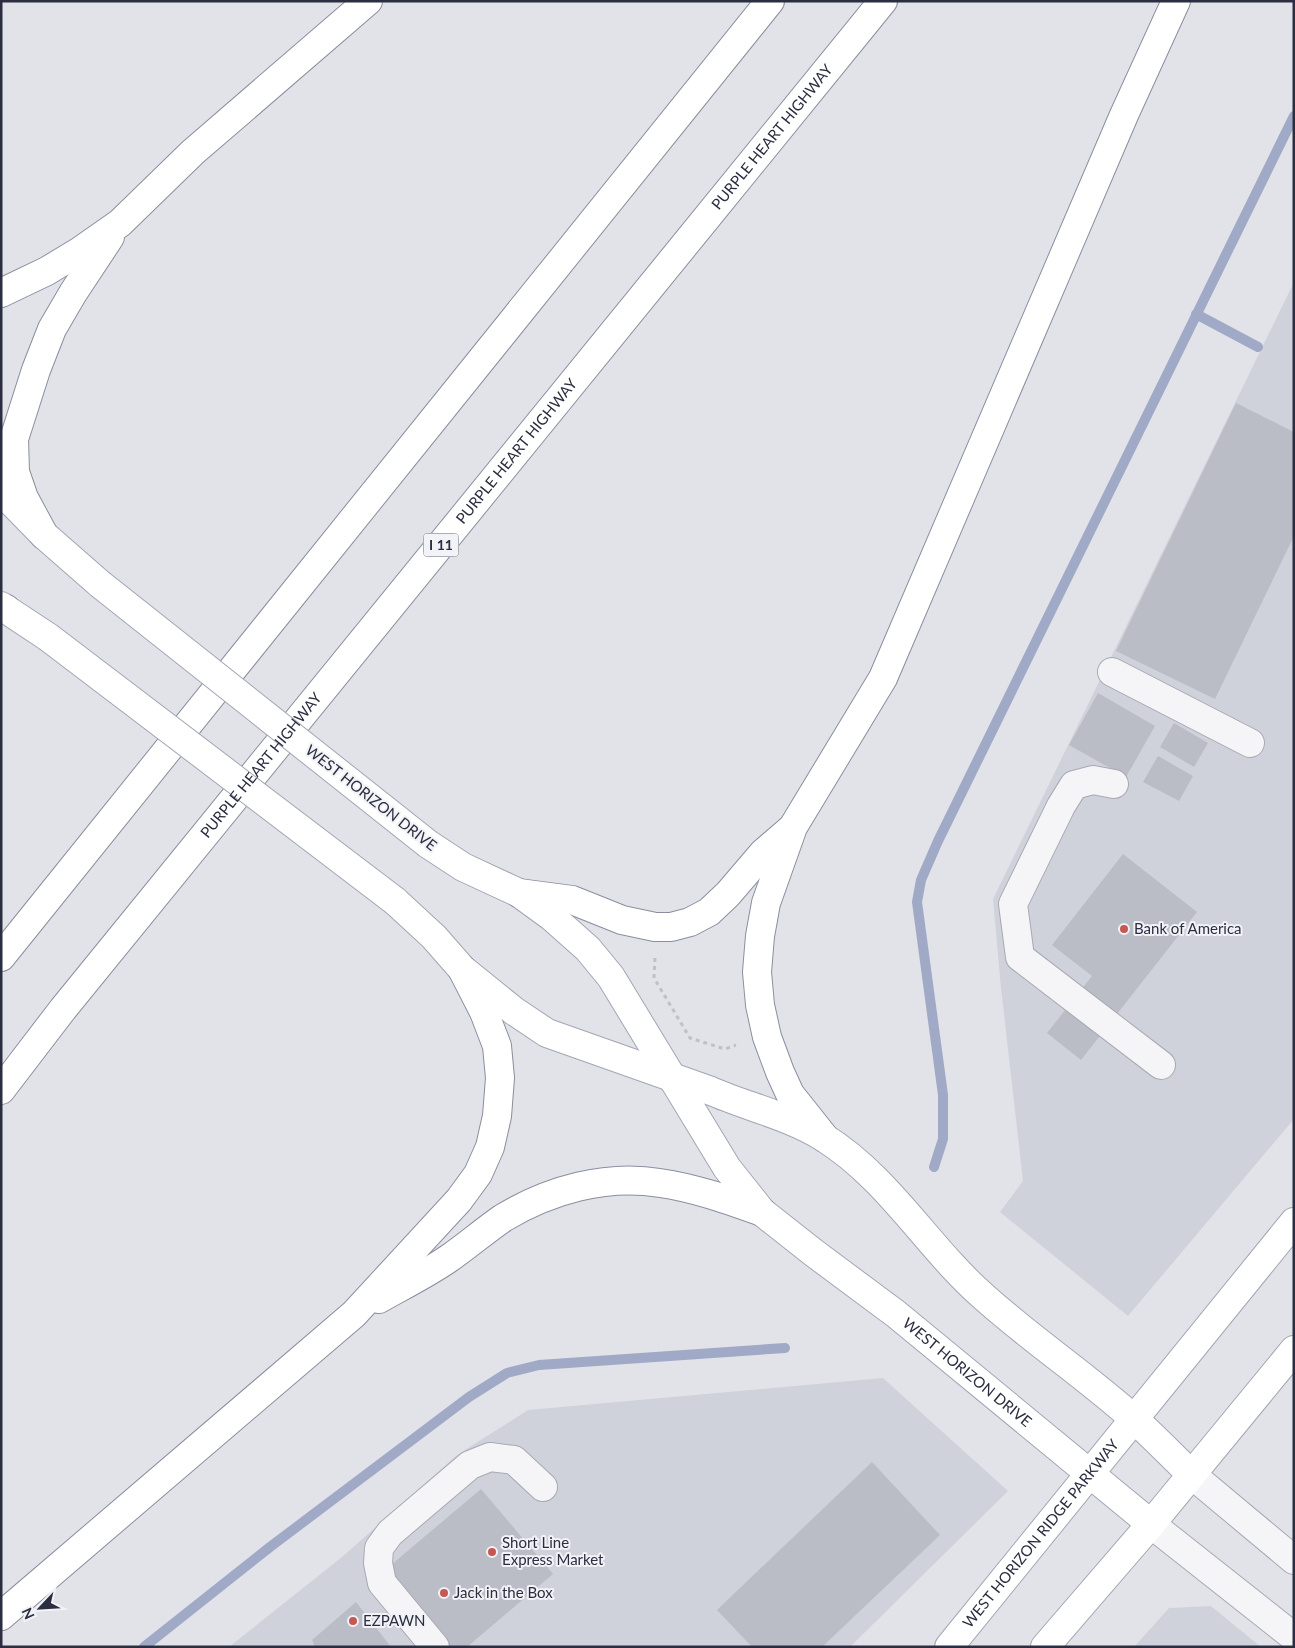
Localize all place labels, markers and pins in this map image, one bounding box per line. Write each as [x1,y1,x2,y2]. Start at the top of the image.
place label: Bank of America [1134,919,1242,937]
marker: Bank of America [1118,923,1130,935]
place label: Short Line Express Market [502,1533,604,1568]
marker: Short Line Express Market [486,1546,498,1558]
place label: Jack in the Box [454,1583,553,1601]
marker: Jack in the Box [438,1587,450,1599]
place label: EZPAWN [363,1611,425,1629]
marker: EZPAWN [347,1615,359,1627]

